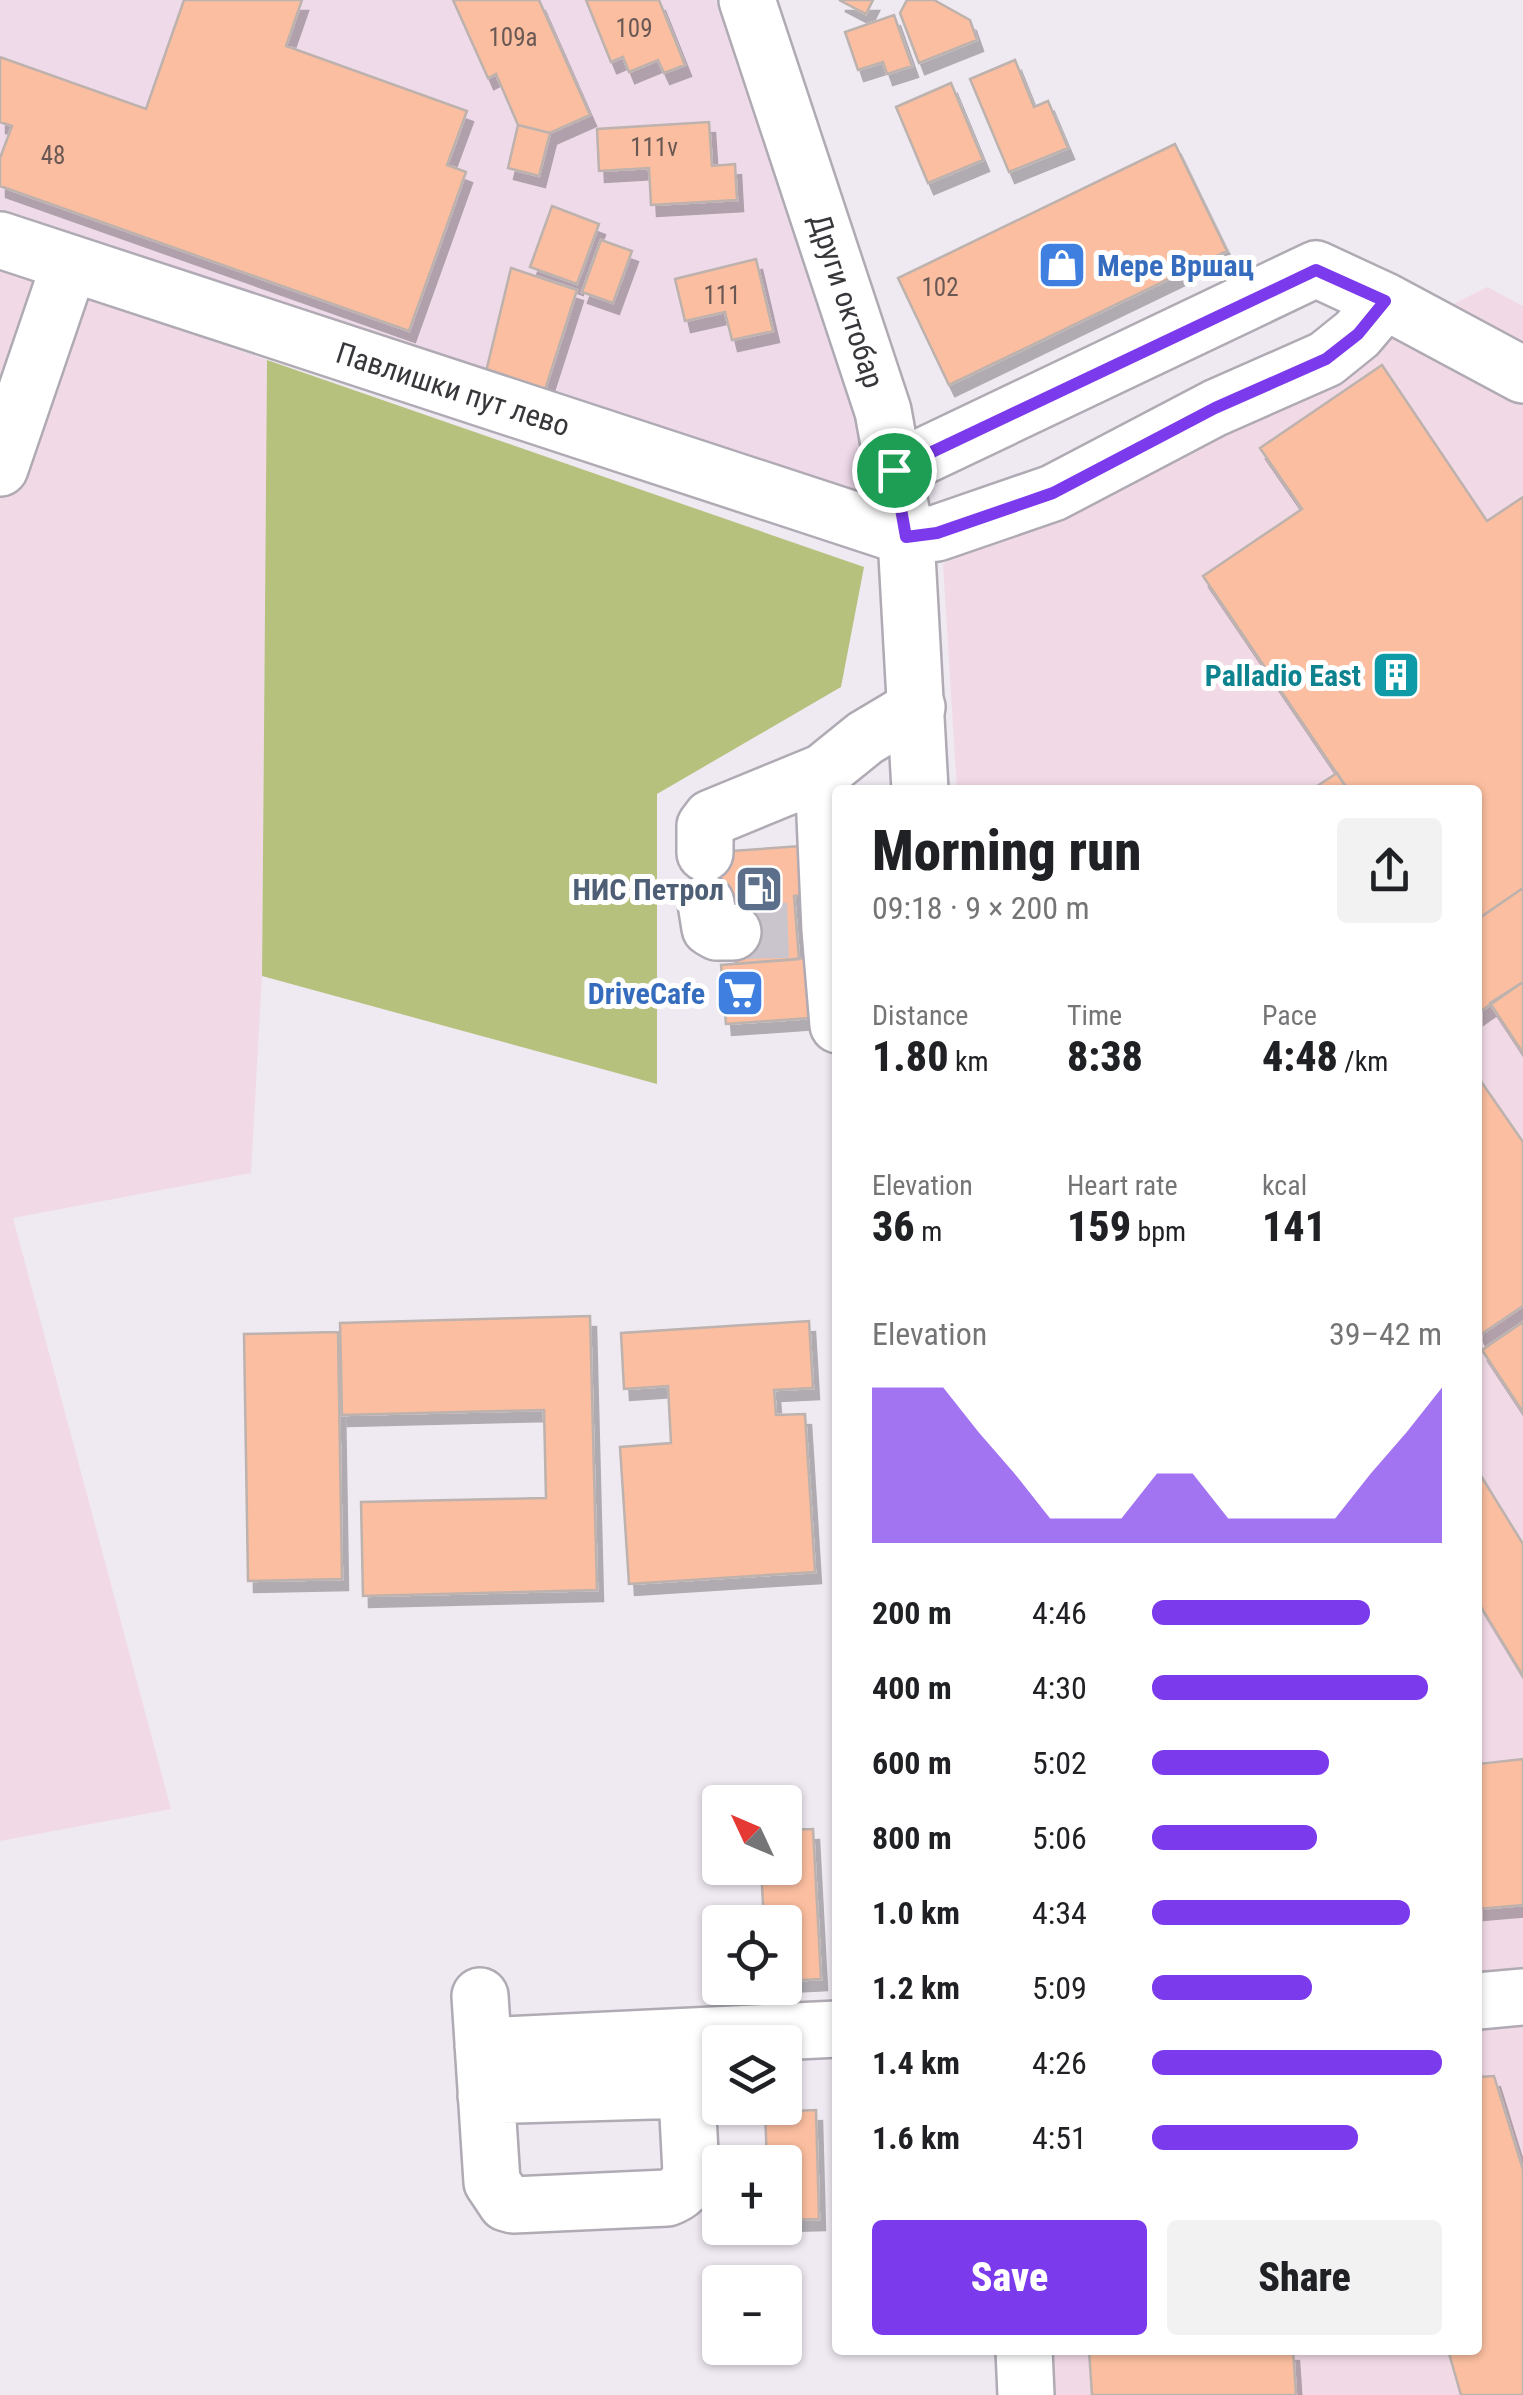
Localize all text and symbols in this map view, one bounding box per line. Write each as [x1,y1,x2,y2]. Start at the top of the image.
house number: 109 [615,14,653,43]
house number: 109a [489,23,538,52]
house number: 111v [630,133,678,162]
house number: 48 [41,141,65,170]
street label: Други октобар [802,210,892,392]
shop icon: Мере Вршац [1036,239,1088,291]
place label: Мере Вршац [1097,248,1254,283]
house number: 102 [921,273,959,302]
house number: 111 [703,281,741,310]
street label: Павлишки пут лево [332,335,574,443]
pin [852,428,937,513]
icon: arrive [867,443,922,498]
building icon: Palladio East [1370,649,1422,701]
place label: Palladio East [1205,658,1361,693]
button: share [1337,818,1442,923]
text: Morning run [872,819,1141,883]
fuel station icon: НИС Петрол [733,863,785,915]
place label: НИС Петрол [573,872,724,907]
text: 09:18 · 9 × 200 m [872,889,1090,927]
supermarket icon: DriveCafe [714,967,766,1019]
place label: DriveCafe [588,976,705,1011]
text: Distance [872,999,969,1032]
text: Time [1067,999,1122,1032]
text: Pace [1262,999,1317,1032]
text: 1.80 [872,1032,949,1081]
text: 8:38 [1067,1032,1143,1081]
text: 4:48 [1262,1032,1338,1081]
text: km [949,1045,989,1078]
text: /km [1338,1045,1388,1078]
text: Elevation [872,1169,973,1202]
text: Heart rate [1067,1169,1178,1202]
text: kcal [1262,1169,1307,1202]
text: 36 [872,1202,915,1251]
text: 159 [1067,1202,1131,1251]
text: 141 [1262,1202,1326,1251]
text: m [915,1215,942,1248]
text: bpm [1131,1215,1186,1248]
text: Elevation [872,1315,987,1353]
text: 39–42 m [1329,1315,1442,1353]
text: 200 m [872,1594,952,1632]
text: 4:46 [1032,1594,1087,1632]
text: 400 m [872,1669,952,1707]
text: 4:30 [1032,1669,1087,1707]
text: 600 m [872,1744,952,1782]
text: 5:02 [1032,1744,1087,1782]
north arrow [702,1785,802,1885]
map controls [702,1785,802,2365]
text: 800 m [872,1819,952,1857]
text: 5:06 [1032,1819,1087,1857]
text: 1.0 km [872,1894,960,1932]
text: 4:34 [1032,1894,1087,1932]
button: locate [702,1905,802,2005]
text: 1.2 km [872,1969,960,2007]
text: 5:09 [1032,1969,1087,2007]
button: layers [702,2025,802,2125]
text: 1.4 km [872,2044,960,2082]
text: 4:26 [1032,2044,1087,2082]
text: 1.6 km [872,2119,960,2157]
text: 4:51 [1032,2119,1087,2157]
button: + [702,2145,802,2245]
button: Save [872,2220,1147,2335]
button: Share [1167,2220,1442,2335]
button: − [702,2265,802,2365]

